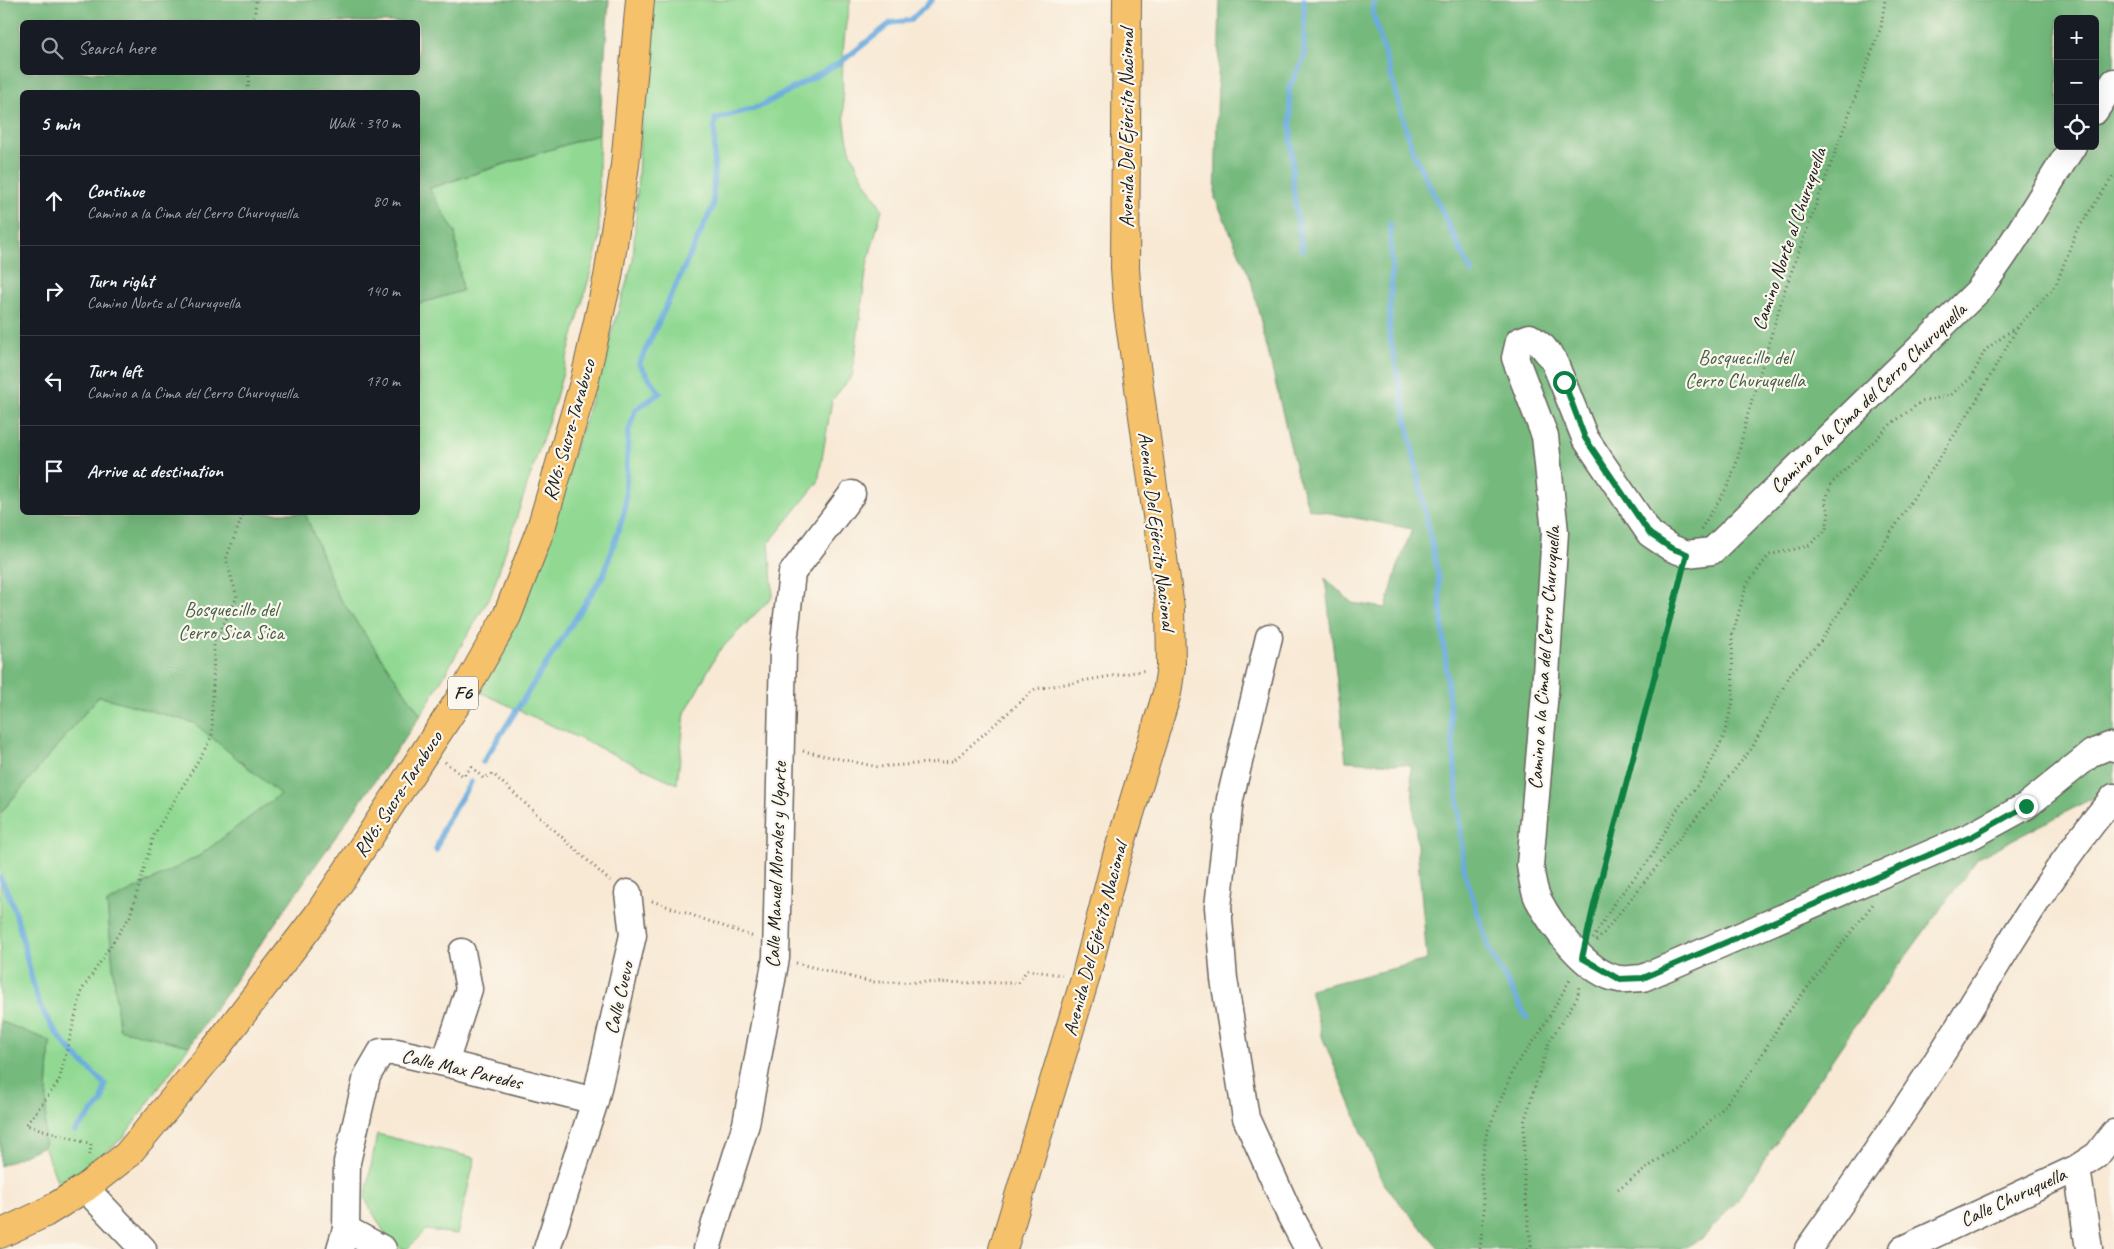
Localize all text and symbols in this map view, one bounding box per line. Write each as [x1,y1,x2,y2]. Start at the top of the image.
map controls [2054,15,2099,150]
button: + [2054,15,2099,60]
search box [20,20,420,75]
street label: Avenida Del Ejército Nacional [1114,25,1139,228]
icon: search [38,34,66,62]
text: Search here [78,36,155,60]
button: − [2054,60,2099,105]
button: locate [2054,105,2099,150]
text: 5 min [40,110,80,136]
text: Walk · 390 m [328,113,400,133]
street label: Camino Norte al Churuquella [1746,143,1833,334]
text: Continue [87,179,144,203]
icon: ahead [40,187,68,215]
text: 80 m [373,191,400,211]
text: Camino a la Cima del Cerro Churuquella [87,203,298,223]
text: Turn right [87,269,154,293]
icon: right [40,277,68,305]
text: 140 m [366,281,400,301]
text: Camino Norte al Churuquella [87,293,240,313]
street label: Camino a la Cima del Cerro Churuquella [1764,296,1973,499]
park label: Bosquecillo del Cerro Churuquella [1685,345,1806,393]
street label: RN6: Sucre-Tarabuco [537,356,601,503]
text: Turn left [87,359,142,383]
icon: left [40,367,68,395]
text: 170 m [366,371,400,391]
route start [1553,371,1576,394]
text: Camino a la Cima del Cerro Churuquella [87,383,298,403]
street label: Avenida Del Ejército Nacional [1132,430,1182,635]
icon: arrive [40,457,68,485]
text: Arrive at destination [87,459,223,483]
street label: Camino a la Cima del Cerro Churuquella [1522,524,1566,790]
park label: Bosquecillo del Cerro Sica Sica [178,597,285,645]
road number: F6 [448,676,478,710]
street label: RN6: Sucre-Tarabuco [348,725,449,862]
street label: Calle Manuel Morales y Ugarte [760,760,792,969]
route end [2015,795,2038,818]
street label: Avenida Del Ejército Nacional [1057,836,1134,1039]
street label: Calle Cuevo [599,957,640,1037]
street label: Calle Max Paredes [399,1043,527,1096]
street label: Calle Churuquella [1956,1161,2071,1232]

